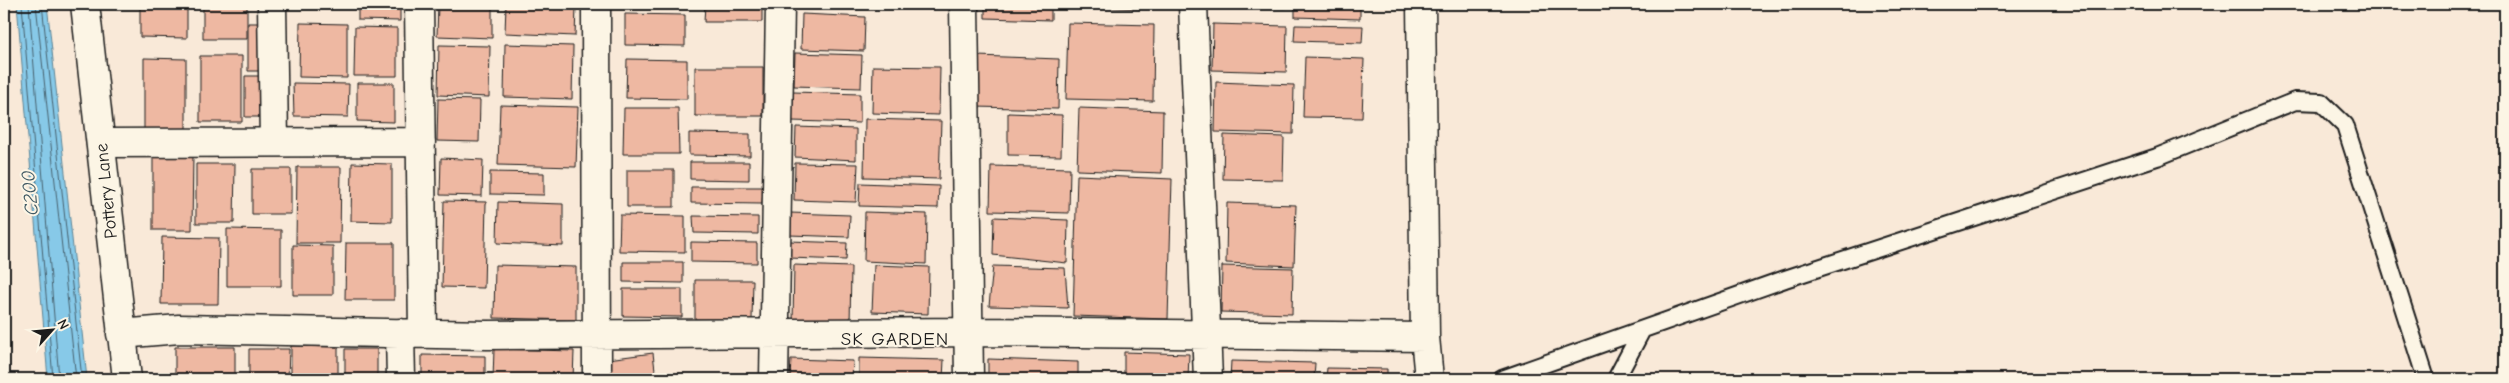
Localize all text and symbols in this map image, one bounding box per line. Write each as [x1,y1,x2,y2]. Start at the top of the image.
street label: Pottery Lane [91,142,122,240]
water label: C200 [17,170,43,216]
north arrow [28,306,78,356]
text: N [53,316,73,332]
district label: SK GARDEN [841,328,949,350]

